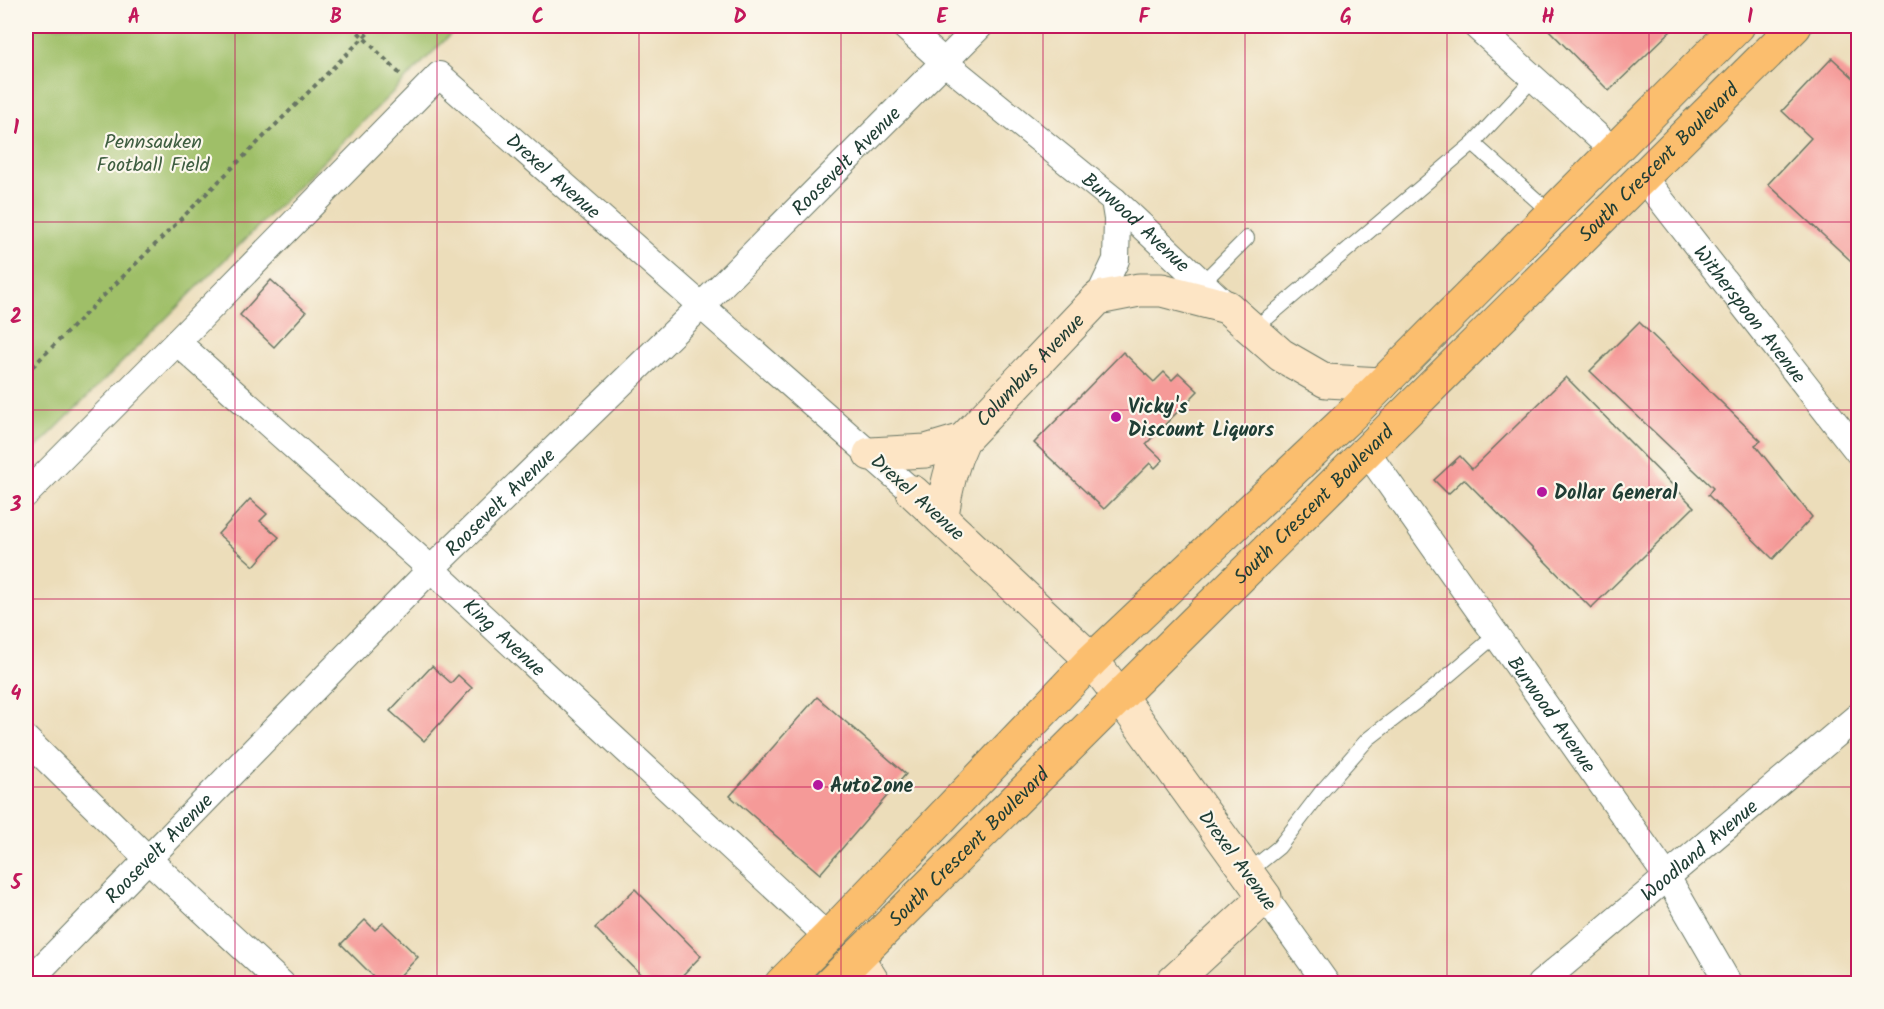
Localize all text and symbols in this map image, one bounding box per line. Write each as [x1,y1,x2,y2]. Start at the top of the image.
text: A [128,2,140,34]
text: B [330,2,342,34]
text: C [532,2,544,34]
text: D [733,2,747,34]
text: E [936,2,948,34]
text: F [1139,2,1151,34]
text: G [1340,2,1352,34]
text: H [1541,2,1555,34]
text: I [1747,2,1753,34]
street label: South Crescent Boulevard [1572,75,1748,251]
street label: Roosevelt Avenue [785,100,910,224]
text: 1 [13,113,19,145]
street label: Drexel Avenue [497,126,607,228]
park label: Pennsauken Football Field [96,127,211,182]
street label: Burwood Avenue [1074,165,1197,282]
street label: Witherspoon Avenue [1684,239,1813,391]
text: 2 [10,302,22,334]
street label: Columbus Avenue [969,307,1093,436]
place label: Vicky's Discount Liquors [1128,392,1275,447]
marker: Vicky's Discount Liquors [1109,410,1123,424]
street label: South Crescent Boulevard [1227,417,1403,593]
street label: Roosevelt Avenue [438,442,564,565]
street label: Drexel Avenue [862,447,971,550]
place label: Dollar General [1554,478,1678,510]
marker: Dollar General [1535,485,1549,499]
text: 3 [10,490,22,522]
street label: King Avenue [454,592,552,686]
street label: Burwood Avenue [1498,650,1603,781]
text: 4 [11,679,22,711]
street label: South Crescent Boulevard [882,760,1058,936]
place label: AutoZone [830,771,914,803]
marker: AutoZone [811,778,825,792]
street label: Roosevelt Avenue [98,787,222,912]
street label: Woodland Avenue [1634,792,1766,911]
street label: Drexel Avenue [1189,804,1284,918]
text: 5 [10,868,23,900]

